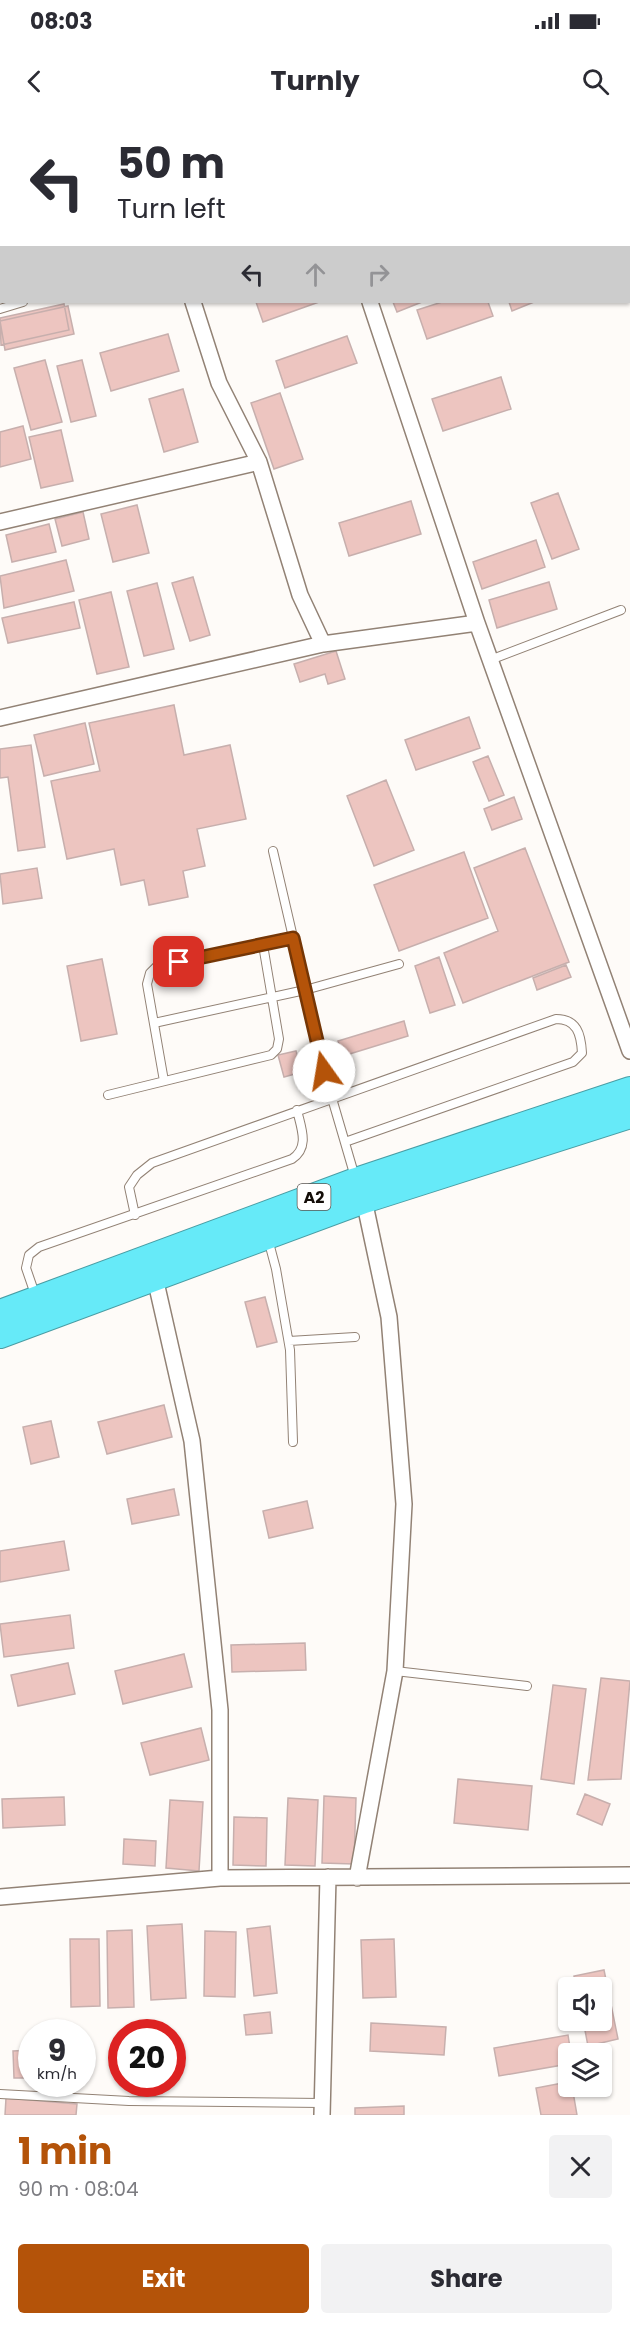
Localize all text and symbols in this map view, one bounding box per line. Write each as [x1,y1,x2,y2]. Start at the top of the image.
text: 08:03 [30,6,93,37]
text: Turnly [271,62,359,99]
icon: back [18,65,51,98]
icon: search [579,65,612,98]
text: 50 m [117,134,225,193]
icon: left [18,144,96,222]
text: Turn left [117,190,226,227]
icon: left [236,258,269,291]
icon: ahead [299,258,332,291]
icon: right [362,258,395,291]
pin [153,936,204,987]
icon: arrive [162,945,195,978]
position arrow [292,1039,356,1103]
road number: A2 [298,1184,330,1210]
map controls [558,1977,612,2097]
button: sound [558,1977,612,2031]
speed limit sign: 20 [108,2019,186,2097]
text: 9 [48,2029,66,2072]
button: layers [558,2043,612,2097]
text: km/h [37,2063,77,2084]
text: 1 min [18,2126,112,2177]
button: close [549,2135,612,2198]
text: 90 m · 08:04 [18,2175,139,2203]
button: Exit [18,2244,309,2313]
button: Share [321,2244,612,2313]

